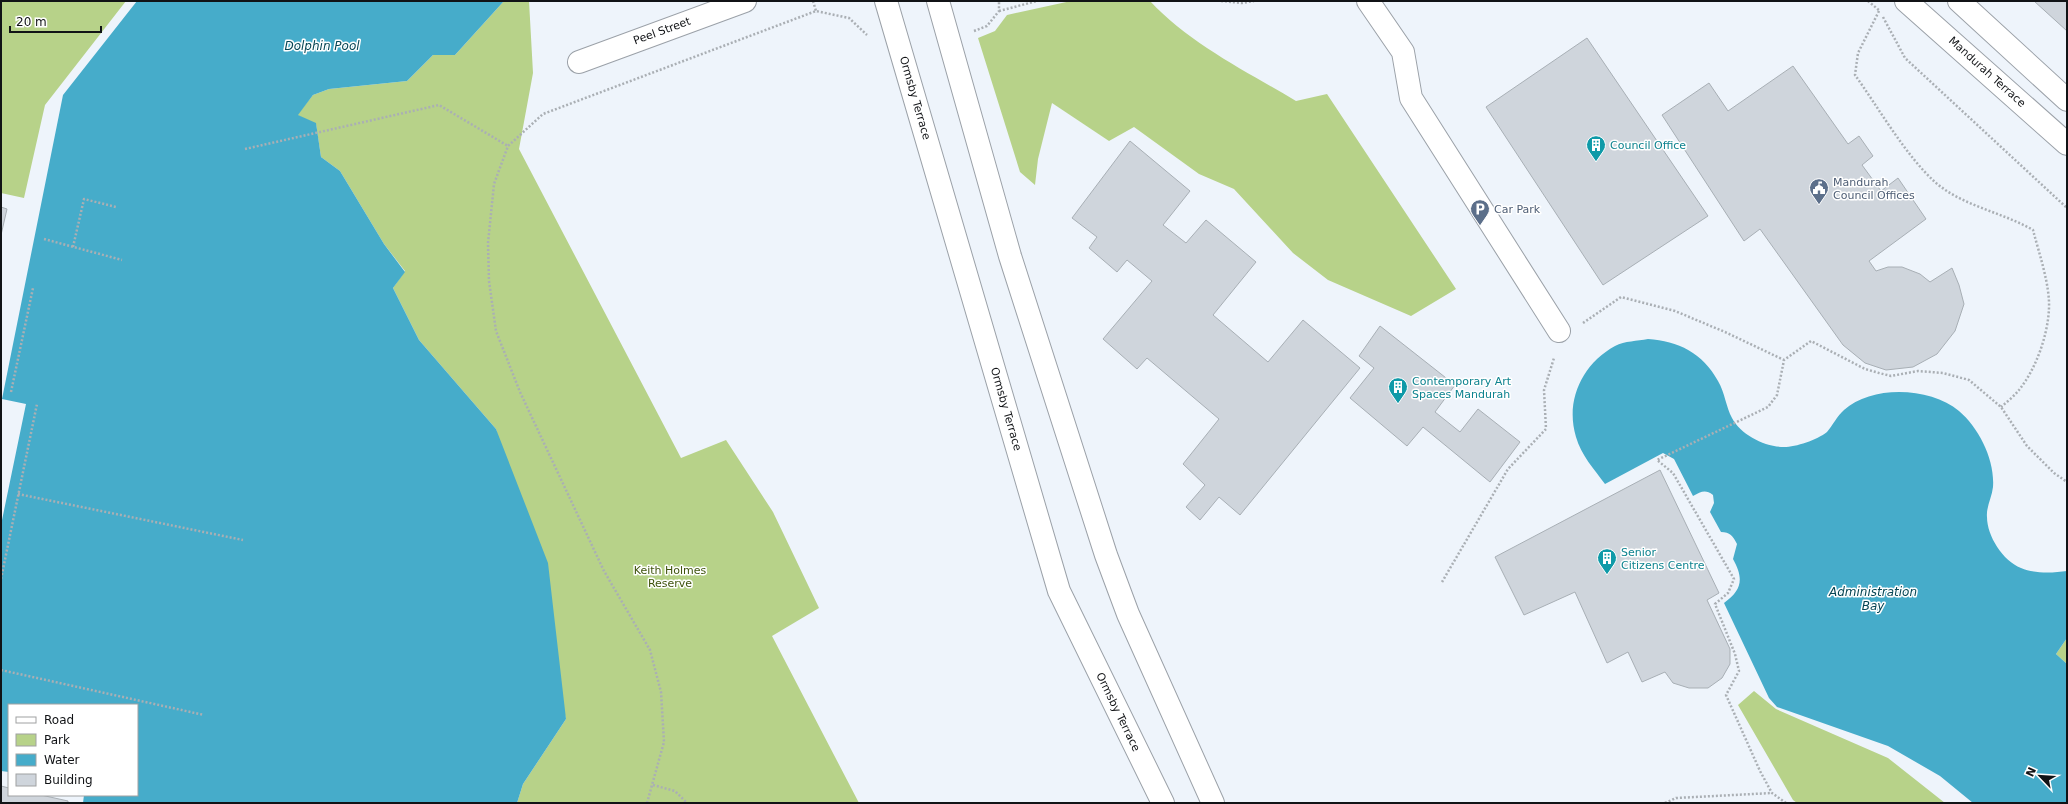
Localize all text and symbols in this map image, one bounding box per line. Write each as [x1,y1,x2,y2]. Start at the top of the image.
scale bar [10,8,101,34]
street label: Peel Street [632,14,693,47]
text: 20 m [16,15,47,29]
street label: Mandurah Terrace [1946,34,2028,110]
water label: Dolphin Pool [284,39,360,53]
street label: Ormsby Terrace [897,55,933,142]
building icon: Council Office [1585,134,1607,162]
place label: Council Office [1610,139,1686,152]
place label: Mandurah Council Offices [1833,176,1915,202]
public building icon: Mandurah Council Offices [1808,177,1830,205]
parking icon: Car Park [1469,198,1491,226]
place label: Car Park [1494,203,1541,216]
street label: Ormsby Terrace [988,366,1024,453]
place label: Contemporary Art Spaces Mandurah [1412,375,1512,401]
building icon: Contemporary Art Spaces Mandurah [1387,376,1409,404]
place label: Senior Citizens Centre [1621,546,1705,572]
building icon: Senior Citizens Centre [1596,547,1618,575]
park label: Keith Holmes Reserve [634,564,707,590]
water label: Administration Bay [1828,585,1917,613]
street label: Ormsby Terrace [1093,670,1143,754]
legend [8,704,138,796]
text: Road [44,713,74,727]
text: Park [44,733,70,747]
text: Water [44,753,80,767]
north arrow [2020,756,2060,796]
text: N [2024,765,2039,779]
text: Building [44,773,93,787]

